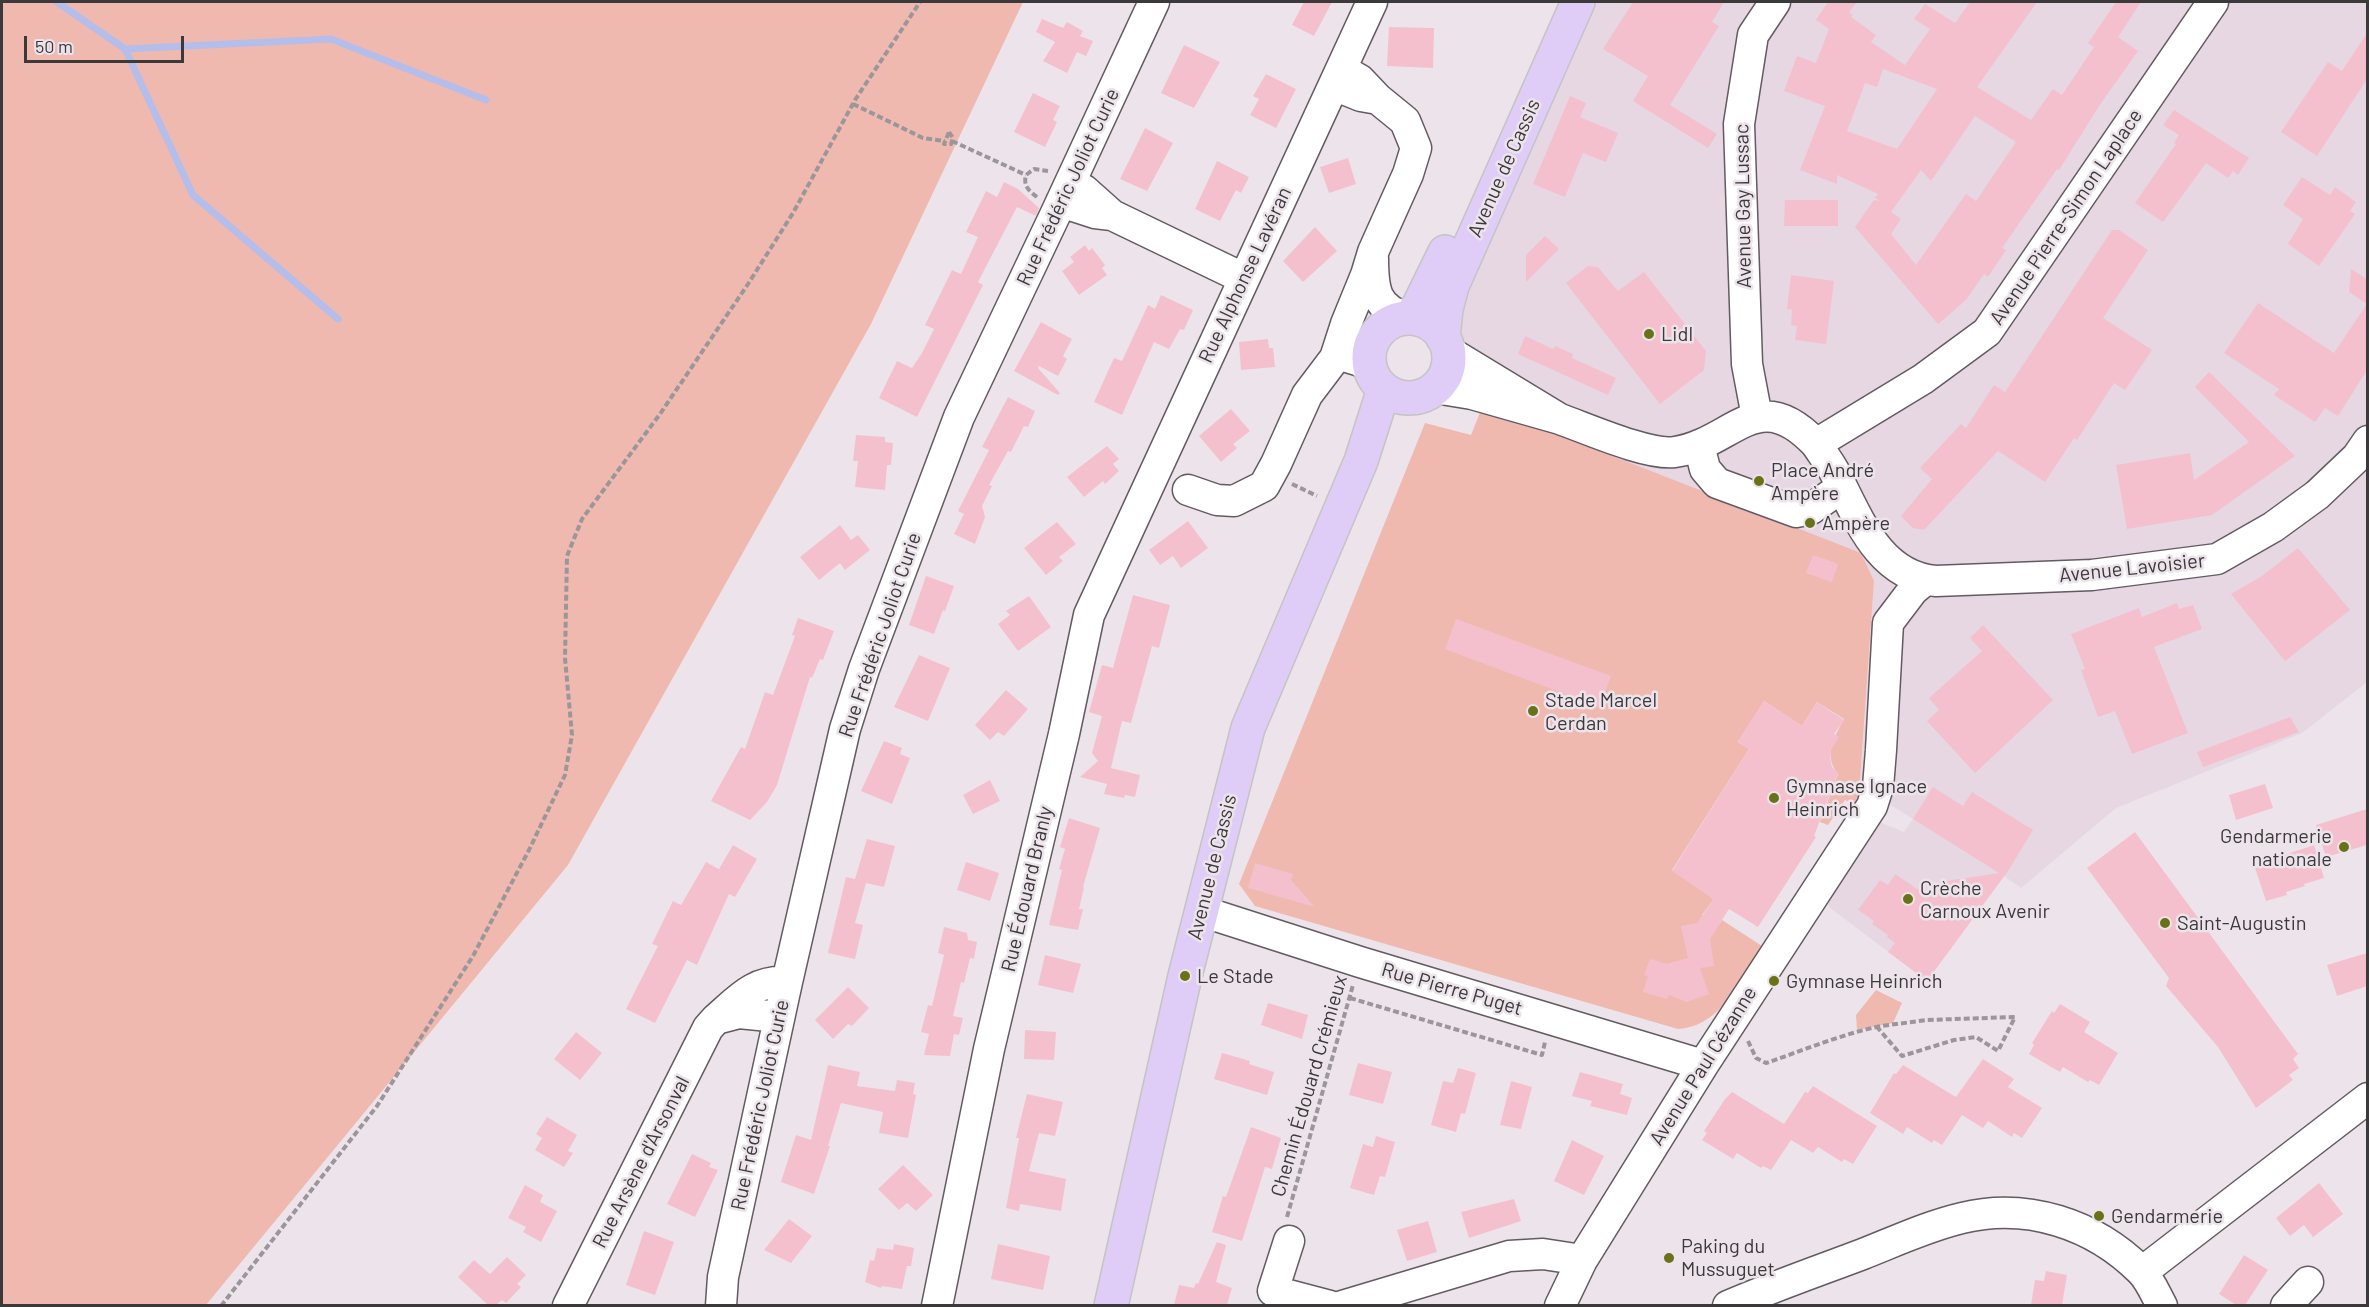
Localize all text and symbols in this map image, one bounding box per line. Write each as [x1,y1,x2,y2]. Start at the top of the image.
scale bar [27,24,188,62]
text: 50 m [35,35,73,57]
street label: Rue Frédéric Joliot Curie [1012,84,1124,290]
street label: Avenue de Cassis [1463,95,1545,241]
street label: Avenue Pierre-Simon Laplace [1985,104,2147,330]
street label: Avenue Gay Lussac [1730,123,1756,289]
street label: Rue Alphonse Lavéran [1194,183,1296,367]
place label: Lidl [1661,322,1693,346]
marker: Lidl [1642,327,1656,341]
place label: Place André Ampère [1771,458,1874,505]
marker: Place André Ampère [1752,474,1766,488]
place label: Ampère [1822,511,1890,535]
marker: Ampère [1803,516,1817,530]
street label: Rue Frédéric Joliot Curie [834,529,926,741]
street label: Avenue Lavoisier [2058,548,2206,588]
place label: Stade Marcel Cerdan [1545,688,1657,735]
marker: Stade Marcel Cerdan [1526,704,1540,718]
place label: Gymnase Ignace Heinrich [1786,774,1927,821]
marker: Gymnase Ignace Heinrich [1767,791,1781,805]
street label: Avenue de Cassis [1182,792,1242,942]
street label: Rue Édouard Branly [996,804,1058,974]
place label: Gendarmerie nationale [2220,824,2332,871]
marker: Gendarmerie nationale [2337,840,2351,854]
place label: Crèche Carnoux Avenir [1920,876,2050,923]
marker: Crèche Carnoux Avenir [1901,892,1915,906]
place label: Saint-Augustin [2177,911,2307,935]
marker: Saint-Augustin [2158,916,2172,930]
street label: Rue Pierre Puget [1379,957,1525,1021]
place label: Le Stade [1197,964,1274,988]
marker: Le Stade [1178,969,1192,983]
place label: Gymnase Heinrich [1786,969,1942,993]
street label: Chemin Édouard Crémieux [1266,972,1352,1200]
marker: Gymnase Heinrich [1767,974,1781,988]
street label: Avenue Paul Cézanne [1644,982,1762,1150]
street label: Rue Frédéric Joliot Curie [726,997,794,1213]
street label: Rue Arsène d'Arsonval [587,1072,695,1252]
place label: Gendarmerie [2111,1204,2223,1228]
marker: Gendarmerie [2092,1209,2106,1223]
place label: Paking du Mussuguet [1681,1234,1775,1281]
marker: Paking du Mussuguet [1662,1251,1676,1265]

